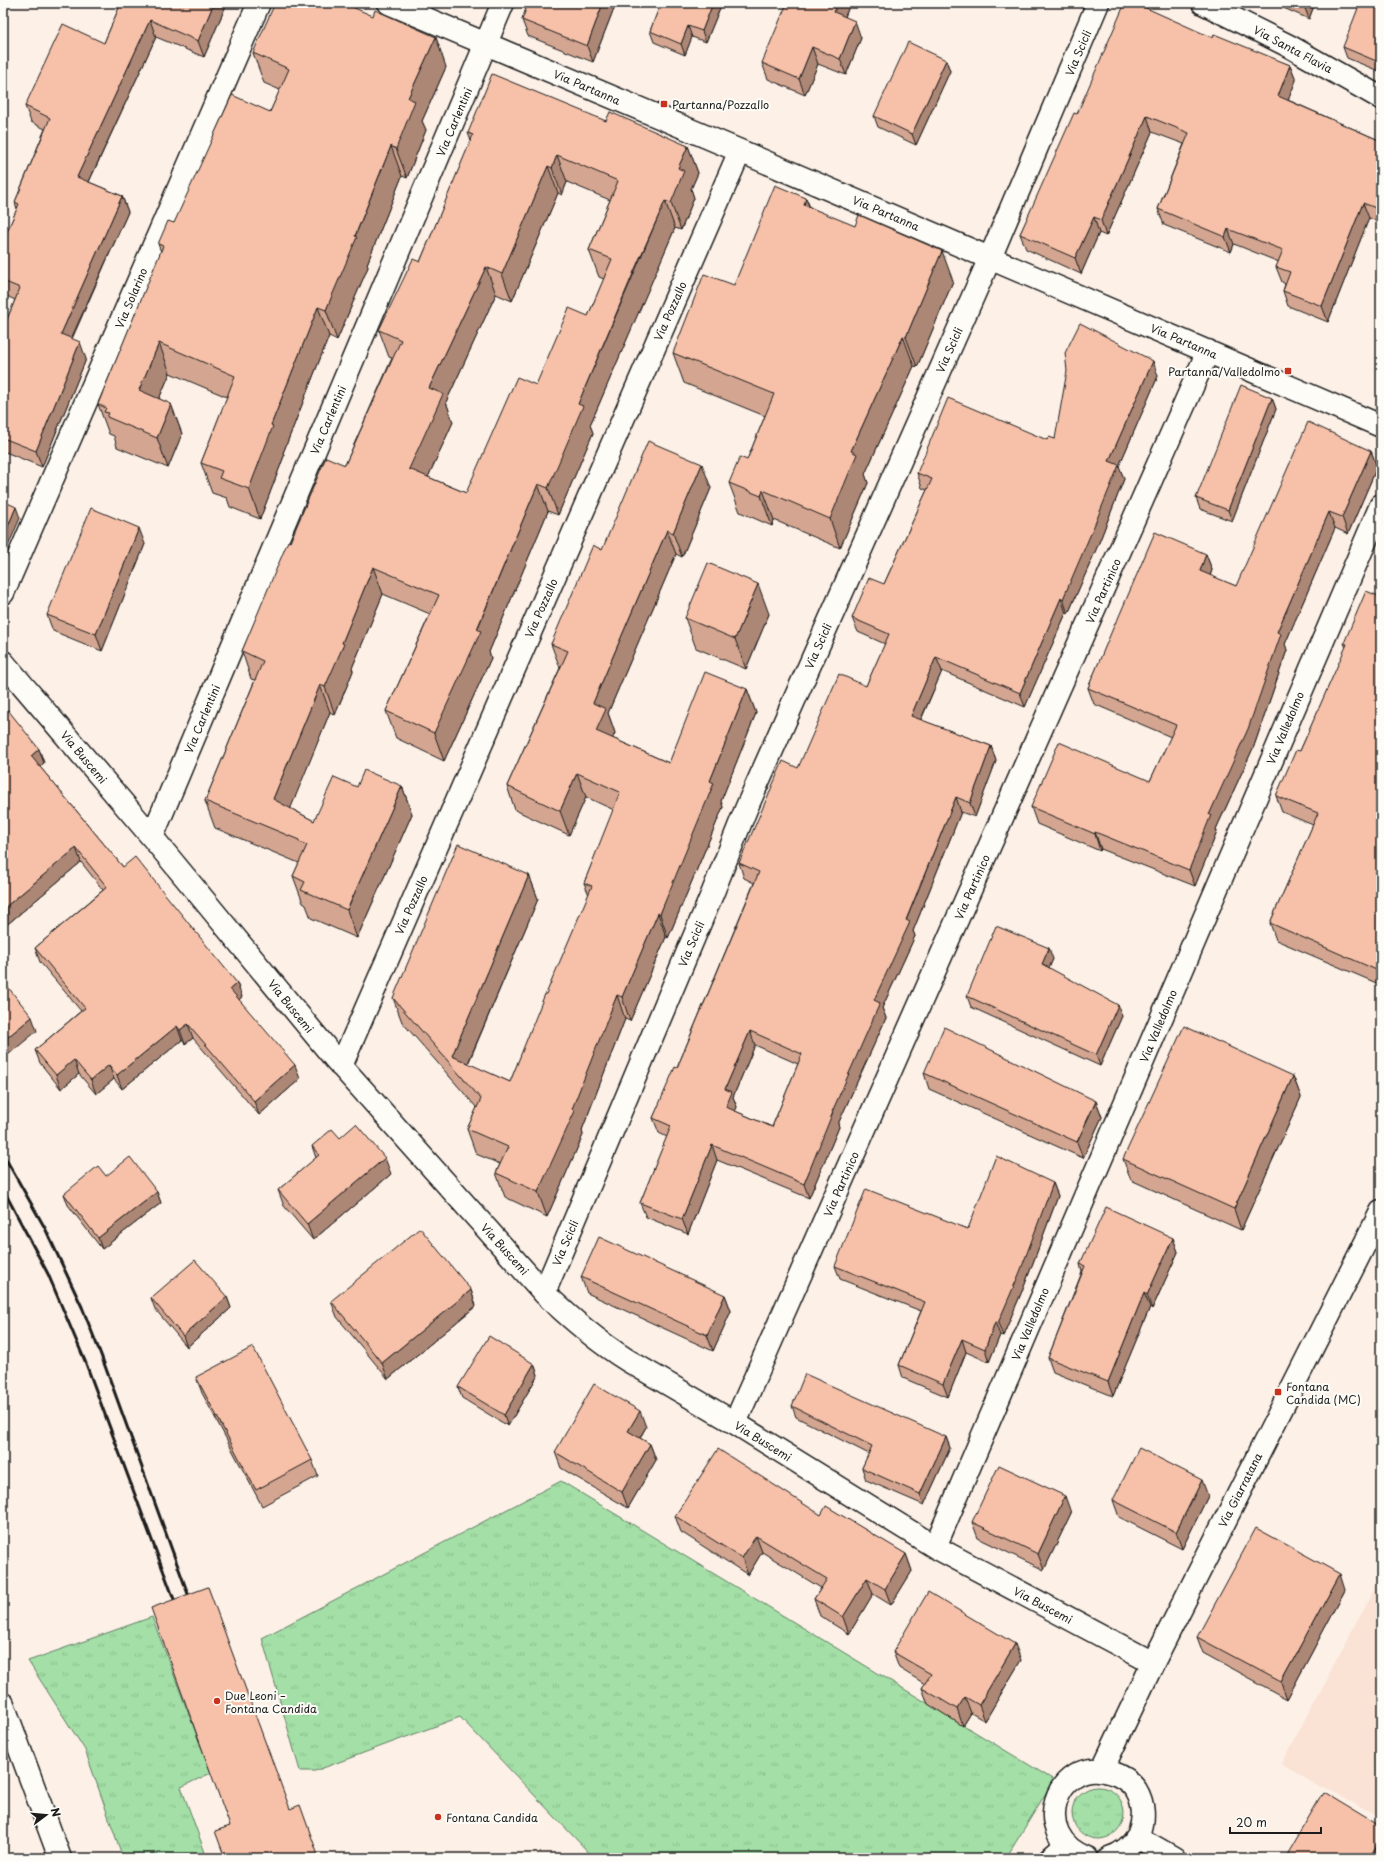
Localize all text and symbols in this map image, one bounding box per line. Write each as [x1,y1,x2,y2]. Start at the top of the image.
street label: Via Santa Flavia [1250,21,1336,77]
street label: Via Scicli [1061,27,1095,79]
street label: Via Partanna [551,65,623,109]
street label: Via Carlentini [432,85,476,159]
place label: Partanna/Pozzallo [672,96,769,113]
marker: Partanna/Pozzallo [659,99,669,109]
street label: Via Partanna [850,191,922,235]
street label: Via Solarino [111,265,151,331]
street label: Via Pozzallo [649,279,691,343]
street label: Via Partanna [1148,319,1220,363]
street label: Via Scicli [931,324,967,376]
place label: Partanna/Valledolmo [1168,363,1280,380]
marker: Partanna/Valledolmo [1283,366,1293,376]
street label: Via Carlentini [306,383,350,457]
street label: Via Partinico [1081,556,1125,626]
street label: Via Pozzallo [520,576,562,640]
street label: Via Scicli [800,620,836,672]
street label: Via Carlentini [180,682,224,756]
street label: Via Valledolmo [1262,689,1308,767]
street label: Via Buscemi [57,727,111,787]
street label: Via Partinico [950,852,994,922]
street label: Via Pozzallo [390,873,432,937]
street label: Via Scicli [674,918,708,970]
street label: Via Buscemi [264,976,318,1036]
street label: Via Valledolmo [1135,987,1181,1065]
street label: Via Partinico [819,1149,863,1219]
street label: Via Scicli [548,1217,582,1269]
street label: Via Buscemi [477,1219,533,1279]
street label: Via Valledolmo [1007,1285,1053,1363]
place label: Fontana Candida (MC) [1286,1378,1361,1408]
marker: Fontana Candida (MC) [1273,1387,1283,1397]
street label: Via Buscemi [731,1417,795,1465]
street label: Via Giarratana [1214,1450,1266,1530]
street label: Via Buscemi [1010,1582,1076,1628]
place label: Due Leoni – Fontana Candida [225,1687,317,1717]
marker: Due Leoni – Fontana Candida [212,1696,222,1706]
north arrow [26,1795,66,1835]
text: N [47,1806,66,1819]
place label: Fontana Candida [446,1809,538,1826]
scale bar [1230,1809,1321,1835]
marker: Fontana Candida [433,1812,443,1822]
text: 20 m [1236,1813,1267,1831]

